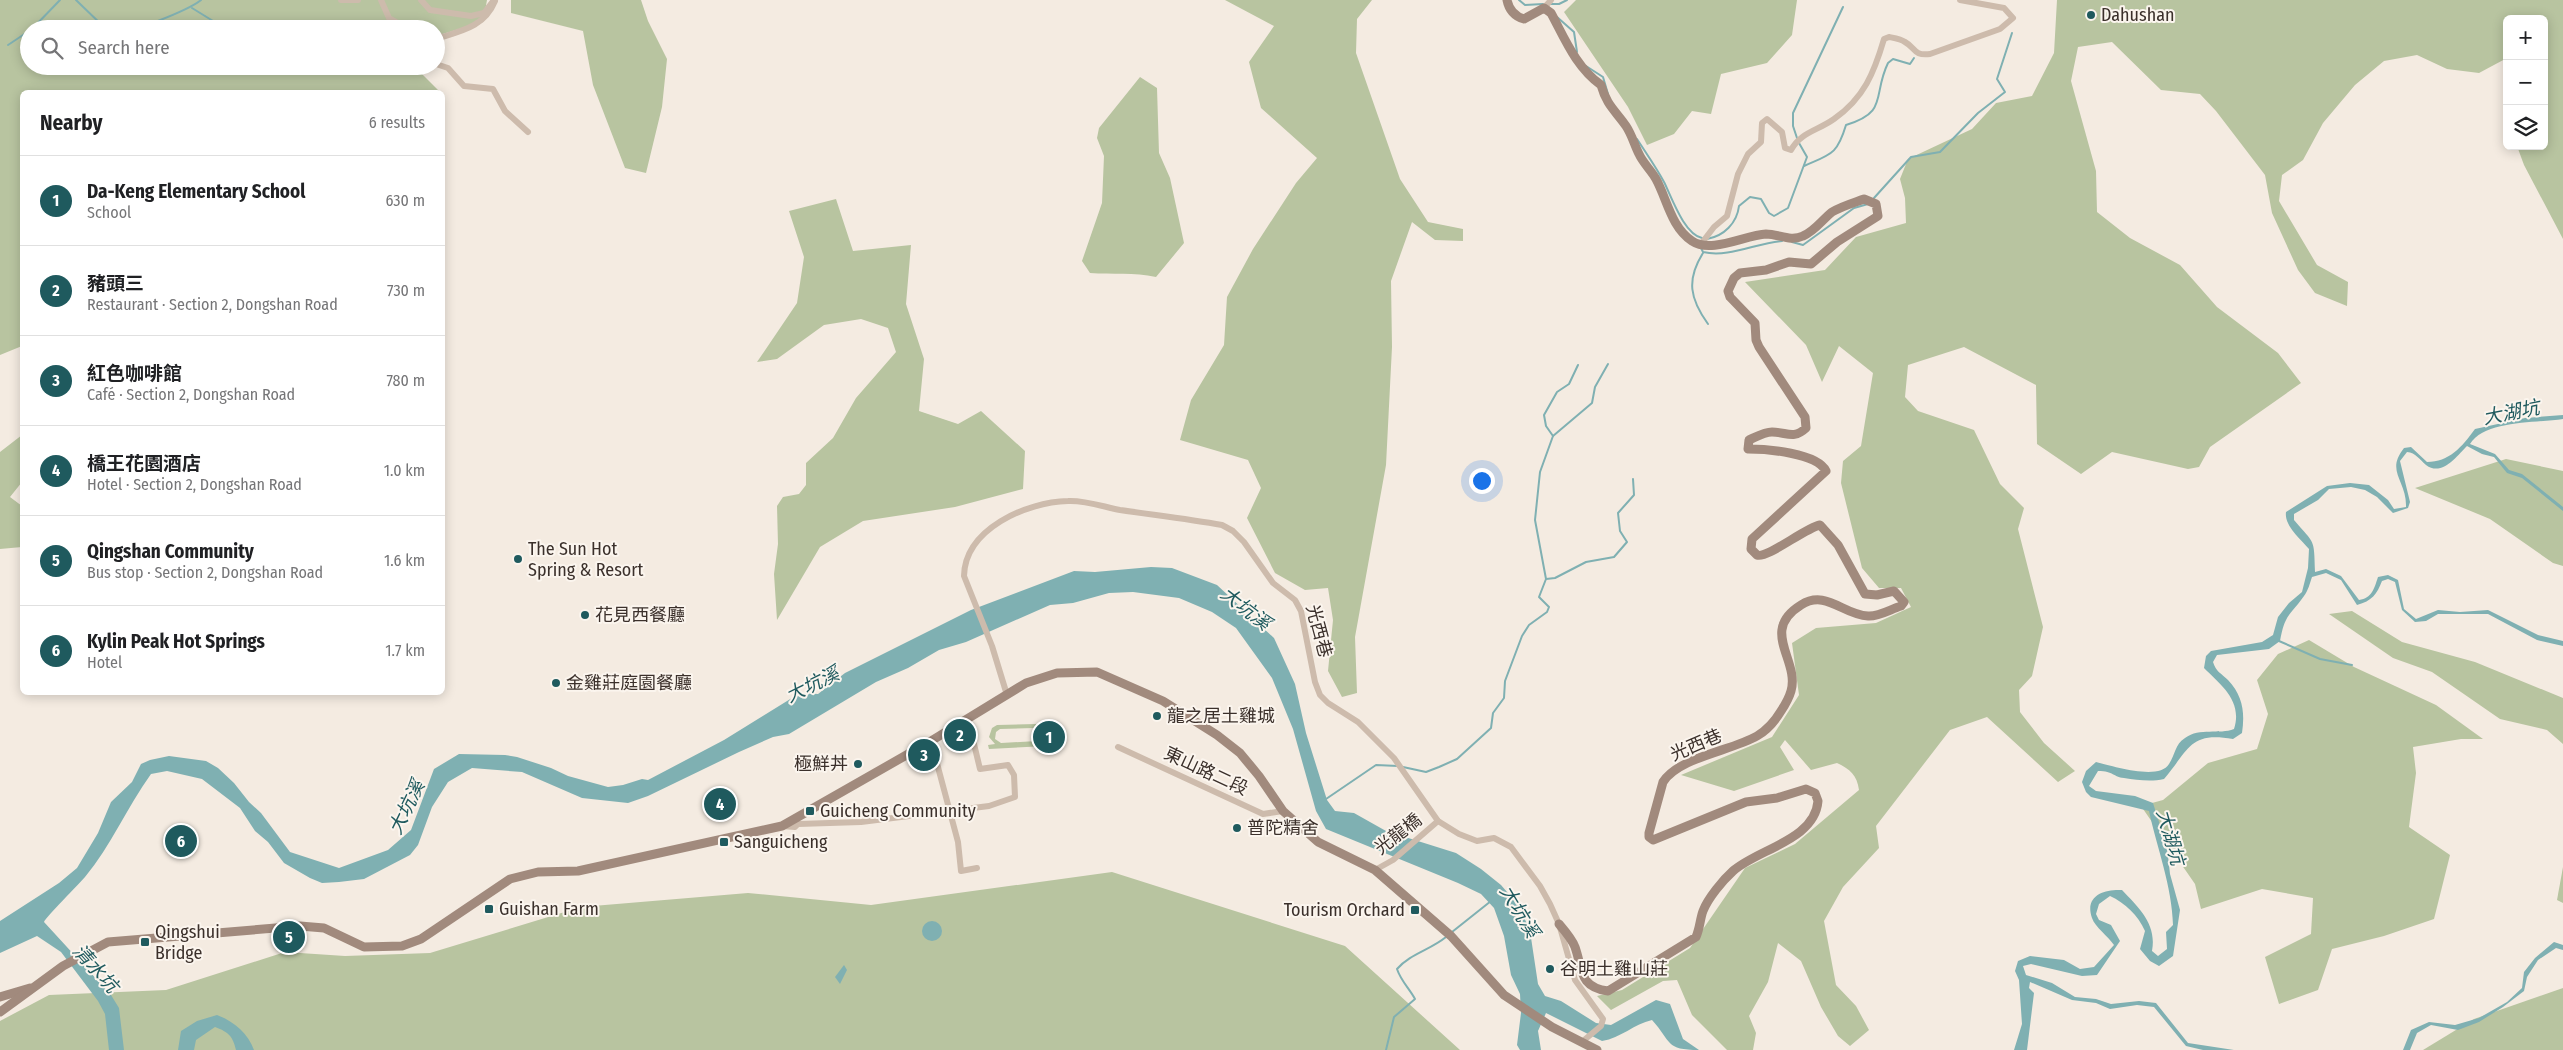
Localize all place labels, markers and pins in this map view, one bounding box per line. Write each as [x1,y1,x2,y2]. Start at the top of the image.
place label: Dahushan [2101,4,2174,26]
marker: Dahushan [2085,9,2097,21]
place label: The Sun Hot Spring & Resort [528,538,644,581]
marker: The Sun Hot Spring & Resort [512,553,524,565]
place label: 花見西餐廳 [595,604,685,626]
marker: 花見西餐廳 [579,609,591,621]
place label: 金雞莊庭園餐廳 [566,672,692,694]
marker: 金雞莊庭園餐廳 [550,677,562,689]
place label: 龍之居土雞城 [1167,705,1275,727]
marker: 龍之居土雞城 [1151,710,1163,722]
pin: 2 [944,716,976,754]
pin: 1 [1033,718,1065,756]
pin: 3 [908,736,940,774]
place label: 極鮮丼 [794,753,848,775]
marker: 極鮮丼 [852,758,864,770]
pin: 4 [704,785,736,823]
place label: Guicheng Community [820,800,976,822]
marker: Guicheng Community [804,805,816,817]
place label: 普陀精舍 [1247,817,1319,839]
pin: 6 [165,822,197,860]
marker: 普陀精舍 [1231,822,1243,834]
place label: Sanguicheng [734,831,828,853]
marker: Sanguicheng [718,836,730,848]
place label: Guishan Farm [499,898,599,920]
place label: Tourism Orchard [1284,899,1405,921]
marker: Guishan Farm [483,903,495,915]
marker: Tourism Orchard [1409,904,1421,916]
pin: 5 [273,918,305,956]
place label: Qingshui Bridge [155,921,220,964]
marker: Qingshui Bridge [139,936,151,948]
place label: 谷明土雞山莊 [1560,958,1668,980]
marker: 谷明土雞山莊 [1544,963,1556,975]

